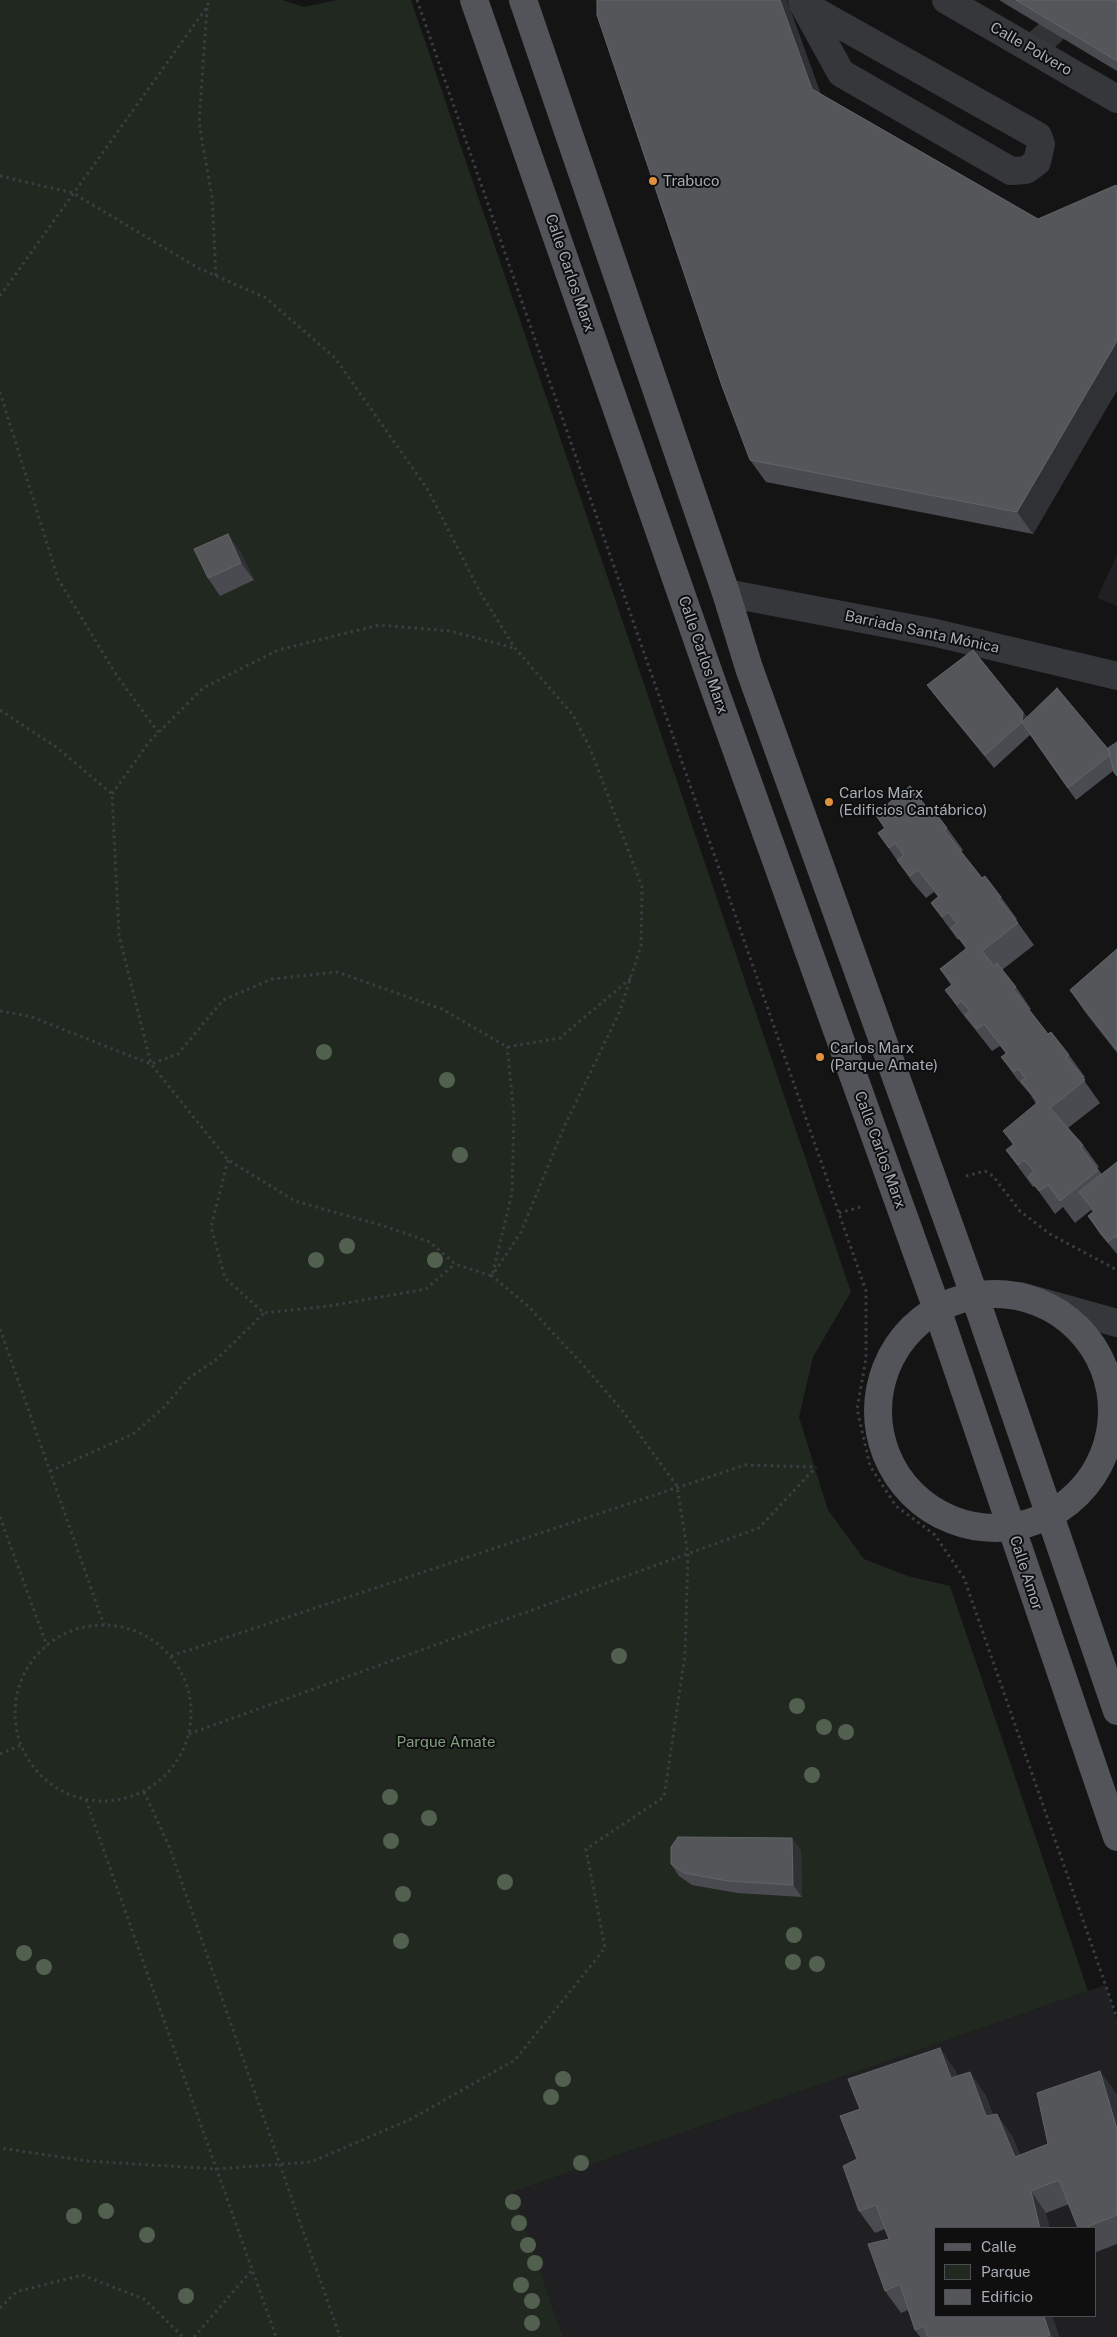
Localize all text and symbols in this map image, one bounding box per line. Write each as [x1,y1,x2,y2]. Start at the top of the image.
street label: Calle Polvero [987,18,1075,80]
place label: Trabuco [663,172,720,190]
marker: Trabuco [647,175,659,187]
street label: Calle Carlos Marx [541,212,599,334]
street label: Calle Carlos Marx [674,594,732,716]
street label: Barriada Santa Mónica [843,607,1001,657]
place label: Carlos Marx (Edificios Cantábrico) [839,784,987,819]
marker: Carlos Marx (Edificios Cantábrico) [823,796,835,808]
place label: Carlos Marx (Parque Amate) [830,1039,938,1074]
marker: Carlos Marx (Parque Amate) [814,1051,826,1063]
street label: Calle Carlos Marx [850,1089,910,1211]
street label: Calle Amor [1006,1534,1046,1612]
park label: Parque Amate [397,1733,495,1751]
legend [934,2227,1097,2317]
text: Calle [981,2238,1017,2255]
text: Parque [981,2263,1031,2280]
text: Edificio [981,2288,1033,2305]

